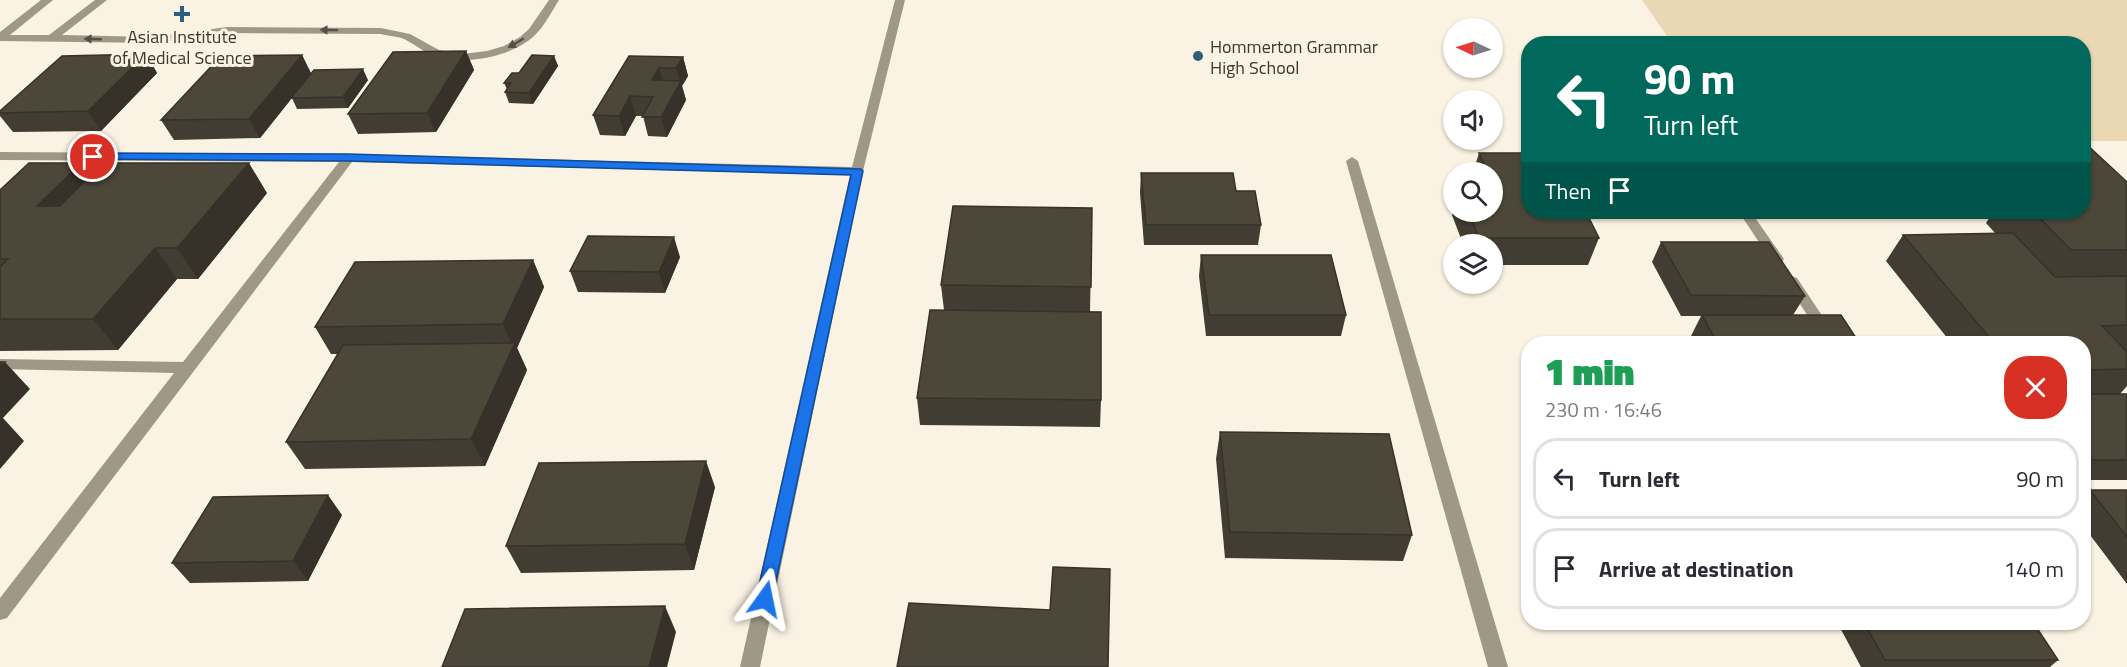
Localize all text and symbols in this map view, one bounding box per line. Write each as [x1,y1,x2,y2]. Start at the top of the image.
marker: Asian Institute of Medical Science [173,5,191,23]
north arrow [1443,18,1503,78]
map controls [1443,18,1503,294]
place label: Asian Institute of Medical Science [112,23,252,71]
one-way arrow [320,26,339,35]
place label: Hommerton Grammar High School [1210,33,1378,81]
one-way arrow [84,34,103,43]
one-way arrow [508,38,524,49]
text: 90 m [1644,46,1736,110]
marker: Hommerton Grammar High School [1191,49,1205,63]
icon: left [1545,60,1623,138]
button: sound [1443,90,1503,150]
text: Turn left [1644,104,1738,145]
pin [67,131,118,182]
icon: arrive [76,140,109,173]
button: search [1443,162,1503,222]
text: Then [1545,174,1591,208]
icon: arrive [1603,174,1636,207]
button: layers [1443,234,1503,294]
text: 1 min [1545,344,1634,399]
button: close [2004,356,2067,419]
text: 230 m · 16:46 [1545,394,1662,425]
icon: left [1548,462,1581,495]
text: Turn left [1599,462,1680,496]
text: 90 m [2016,462,2064,496]
icon: arrive [1548,552,1581,585]
text: Arrive at destination [1599,552,1794,586]
text: 140 m [2004,552,2064,586]
position arrow [733,567,797,631]

